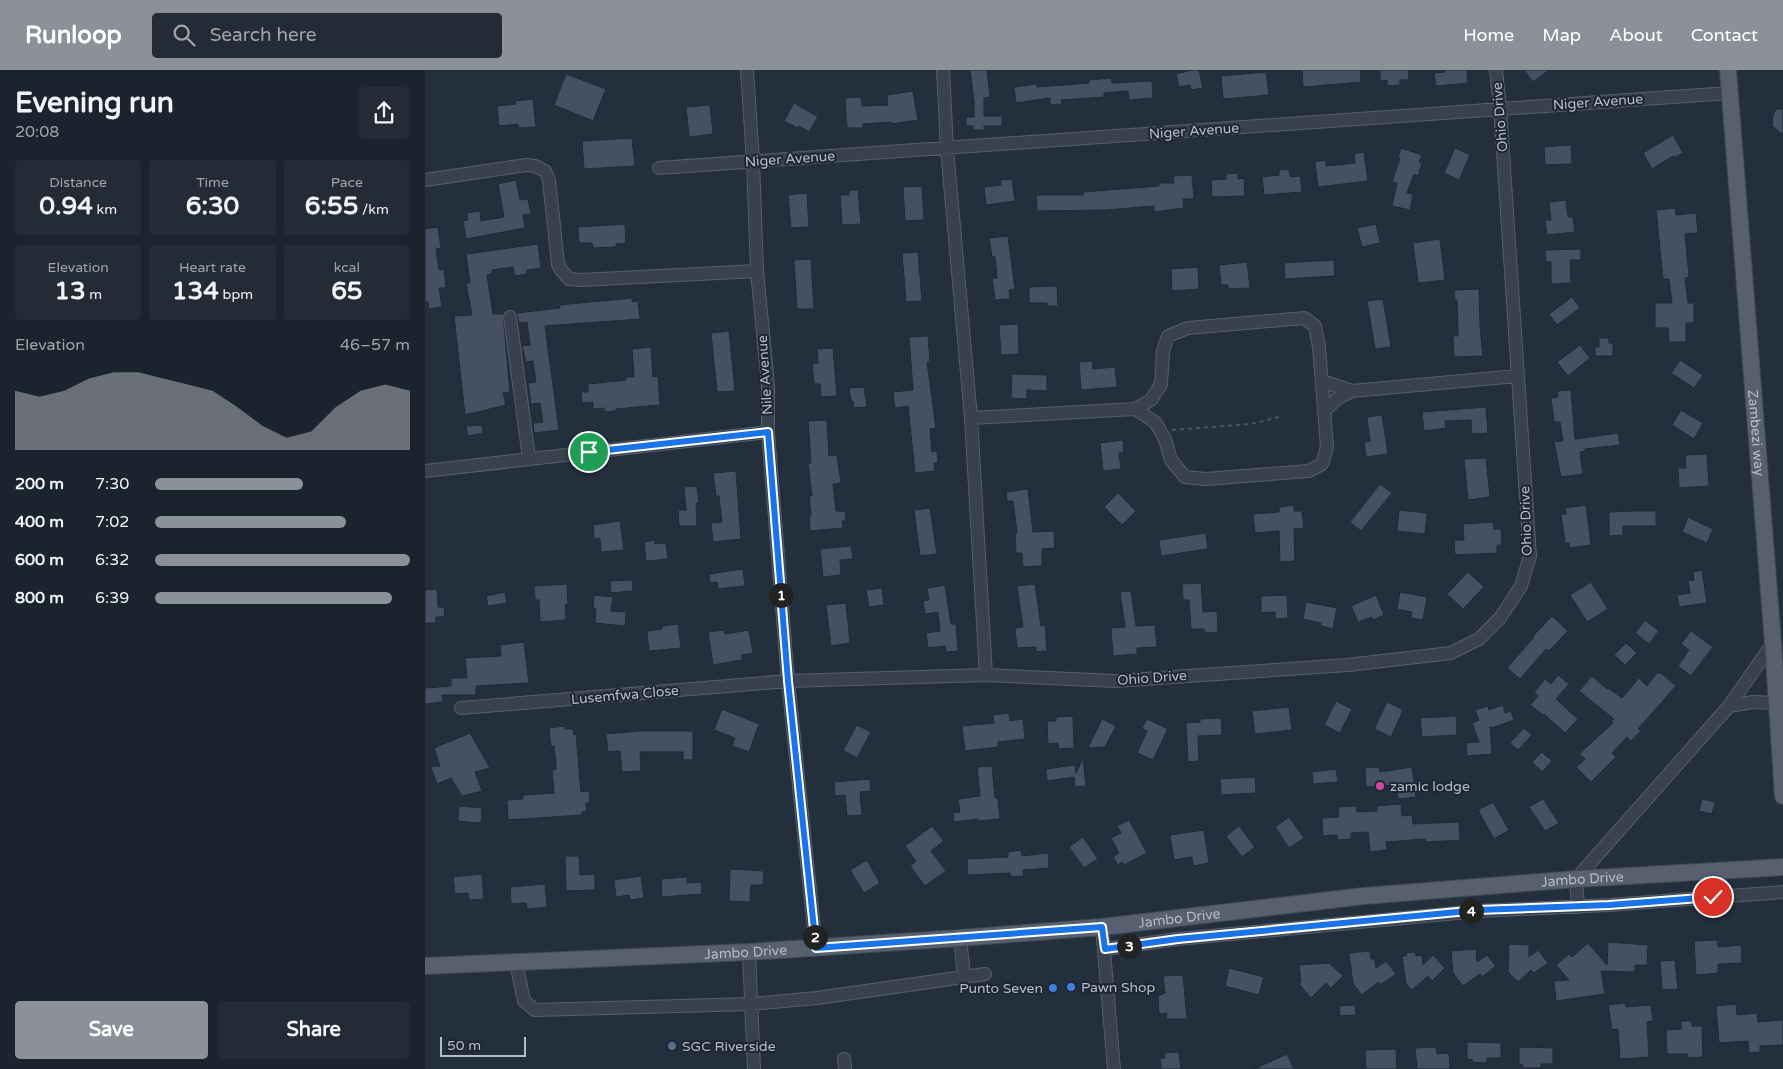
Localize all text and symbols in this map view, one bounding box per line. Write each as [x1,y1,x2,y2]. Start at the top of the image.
search box [152,13,502,58]
text: Runloop [25,21,122,50]
icon: search [170,21,198,49]
text: Search here [210,24,316,46]
text: Home [1463,24,1514,46]
text: Map [1542,24,1581,46]
text: About [1609,24,1663,46]
text: Contact [1691,24,1758,46]
street label: Ohio Drive [1488,81,1512,153]
text: Evening run [15,86,174,120]
button: share [358,87,410,139]
street label: Niger Avenue [1552,90,1644,114]
street label: Niger Avenue [1148,119,1240,143]
text: 20:08 [15,122,59,142]
street label: Niger Avenue [744,147,836,171]
text: Distance [49,174,107,191]
text: Time [196,174,229,191]
text: Pace [331,174,363,191]
text: 0.94 [39,191,93,221]
text: 6:30 [186,191,239,221]
text: 6:55 [305,191,358,221]
text: km [93,201,117,218]
text: /km [358,201,389,218]
text: Elevation [48,259,109,276]
text: Heart rate [179,259,246,276]
text: kcal [334,259,360,276]
text: 13 [54,276,86,306]
text: 134 [172,276,219,306]
text: 65 [331,276,363,306]
text: m [86,286,102,303]
text: bpm [219,286,253,303]
text: Elevation [15,335,85,355]
text: 46–57 m [340,335,410,355]
street label: Nile Avenue [754,335,776,415]
street label: Zambezi way [1745,389,1768,477]
pin [568,431,610,473]
icon: arrive [575,438,603,466]
text: 200 m [15,474,64,494]
text: 7:30 [95,474,129,494]
street label: Ohio Drive [1516,486,1536,556]
text: 400 m [15,512,64,532]
text: 7:02 [95,512,129,532]
text: 600 m [15,550,64,570]
text: 6:32 [95,550,129,570]
pin: 1 [769,582,793,608]
text: 1 [777,587,786,604]
text: 800 m [15,588,64,608]
text: 6:39 [95,588,129,608]
street label: Ohio Drive [1117,667,1188,689]
street label: Lusemfwa Close [570,682,680,708]
place label: zamic lodge [1390,778,1470,795]
marker: zamic lodge [1374,780,1386,792]
street label: Jambo Drive [1540,868,1624,890]
pin [1692,876,1734,918]
icon: check [1699,883,1727,911]
pin: 4 [1459,898,1483,924]
text: 4 [1467,903,1476,920]
street label: Jambo Drive [1137,905,1221,931]
pin: 2 [803,924,827,950]
text: 2 [811,929,820,946]
pin: 3 [1117,934,1141,958]
text: 3 [1125,938,1134,955]
street label: Jambo Drive [704,941,788,962]
place label: Pawn Shop [1081,979,1156,996]
place label: Punto Seven [959,980,1043,997]
marker: Pawn Shop [1065,981,1077,993]
marker: Punto Seven [1047,982,1059,994]
button: Save [15,1001,208,1059]
button: Share [218,1001,410,1059]
scale bar [440,1034,526,1057]
text: 50 m [447,1037,481,1054]
place label: SGC Riverside [682,1038,776,1055]
marker: SGC Riverside [666,1040,678,1052]

